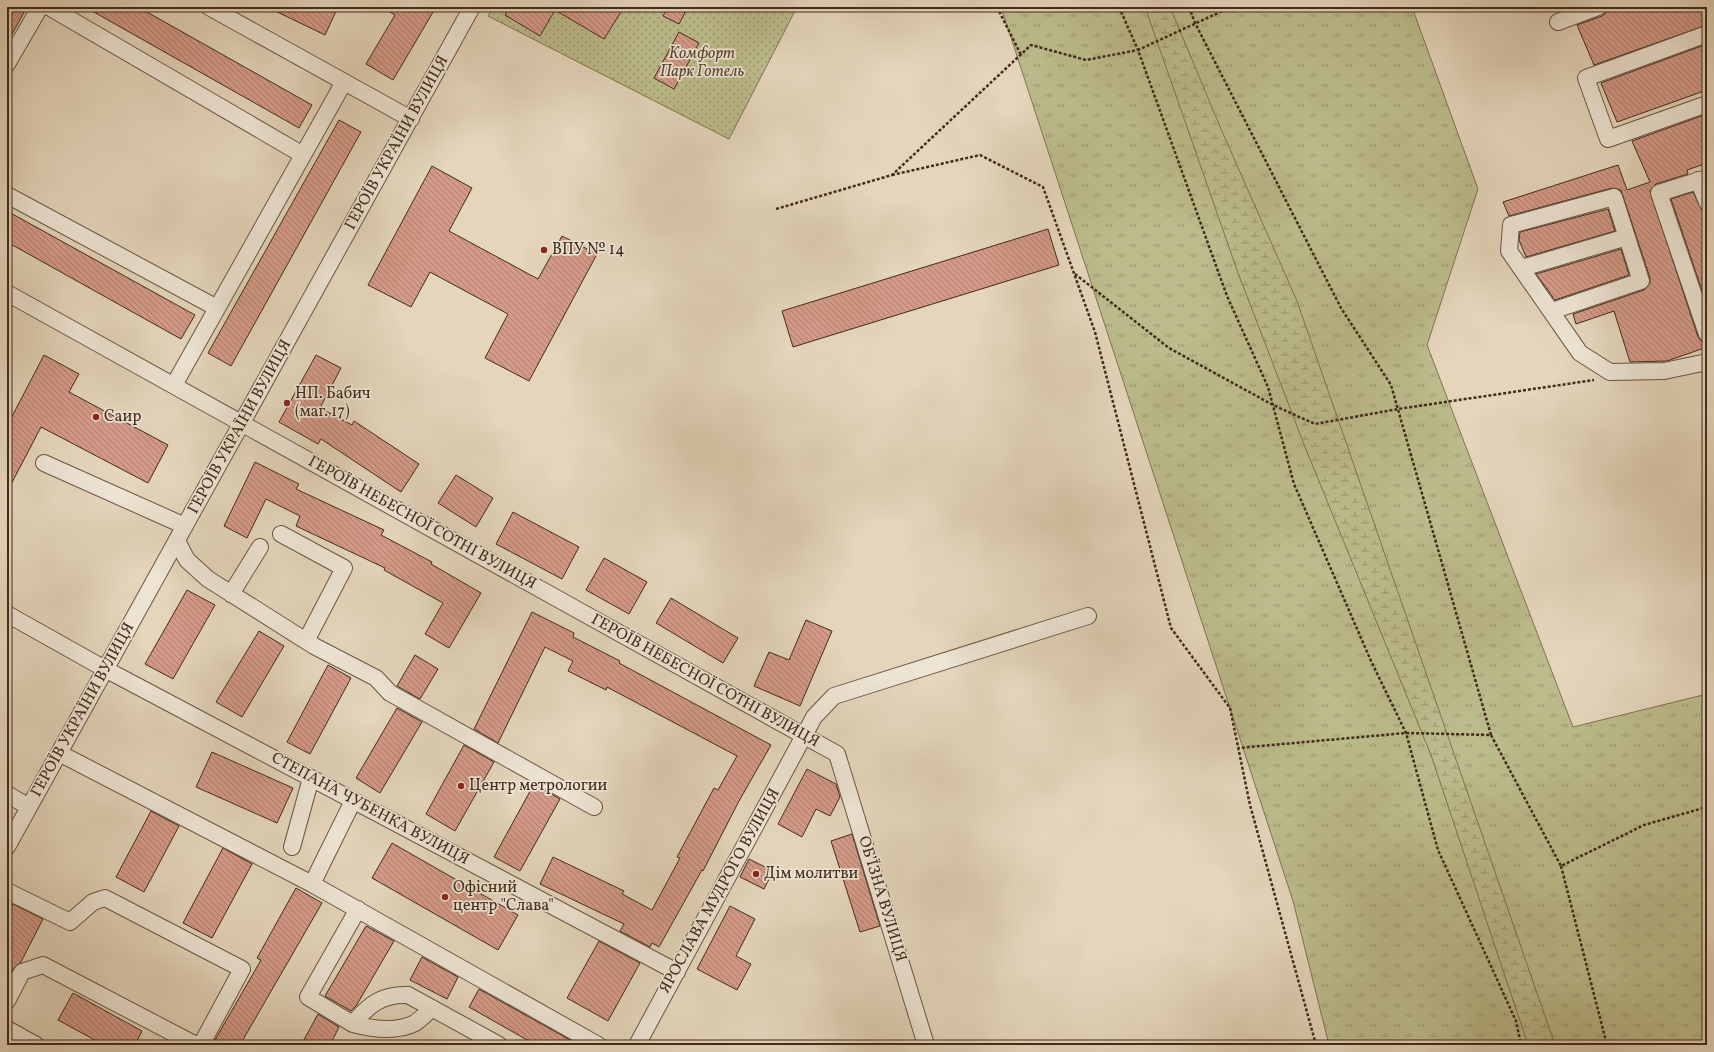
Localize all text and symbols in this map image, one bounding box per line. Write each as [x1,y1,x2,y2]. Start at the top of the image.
park label: Комфорт Парк Готель [660,43,744,83]
street label: ГЕРОЇВ УКРАЇНИ ВУЛИЦЯ [340,52,454,234]
place label: ВПУ № 14 [552,239,625,261]
marker: ВПУ № 14 [539,245,549,255]
street label: ГЕРОЇВ УКРАЇНИ ВУЛИЦЯ [183,336,297,518]
place label: НП. Бабич (маг. 17) [295,383,371,423]
marker: НП. Бабич (маг. 17) [282,398,292,408]
place label: Саир [104,406,141,428]
marker: Саир [91,412,101,422]
street label: ГЕРОЇВ НЕБЕСНОЇ СОТНІ ВУЛИЦЯ [304,451,540,595]
street label: ГЕРОЇВ НЕБЕСНОЇ СОТНІ ВУЛИЦЯ [587,609,823,753]
street label: ГЕРОЇВ УКРАЇНИ ВУЛИЦЯ [26,619,140,801]
street label: СТЕПАНА ЧУБЕНКА ВУЛИЦЯ [267,747,473,871]
place label: Центр метрологии [469,775,607,797]
marker: Центр метрологии [456,781,466,791]
street label: ЯРОСЛАВА МУДРОГО ВУЛИЦЯ [654,785,786,997]
street label: ОБ’ЇЗНА ВУЛИЦЯ [852,833,912,965]
place label: Дім молитви [764,863,859,885]
marker: Дім молитви [751,869,761,879]
place label: Офісний центр "Слава" [453,877,554,917]
marker: Офісний центр "Слава" [440,892,450,902]

